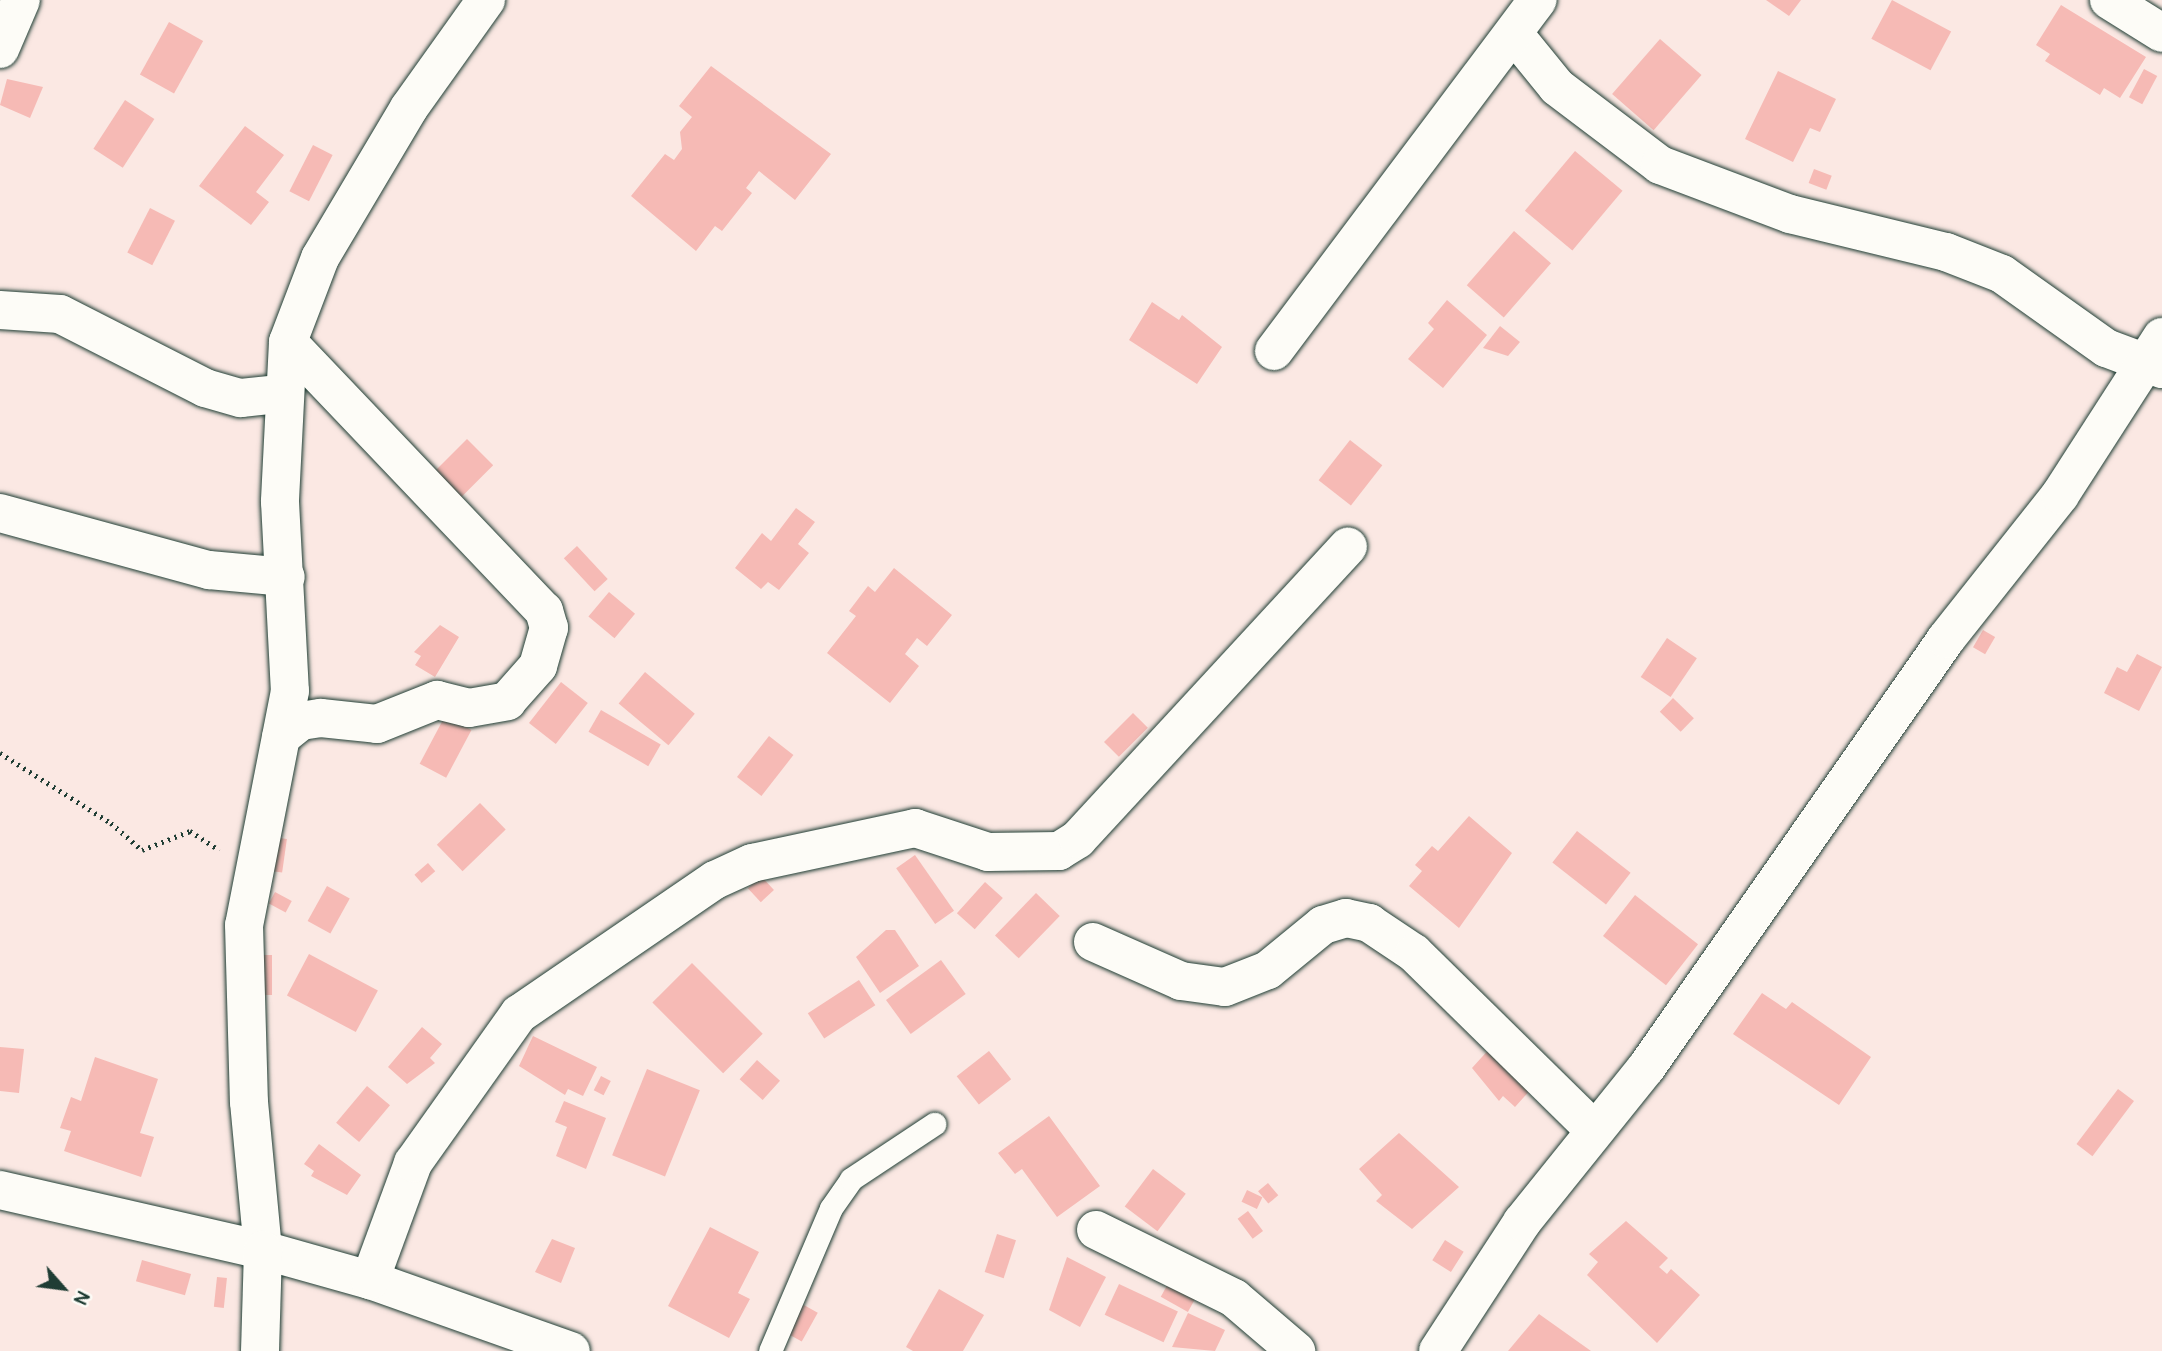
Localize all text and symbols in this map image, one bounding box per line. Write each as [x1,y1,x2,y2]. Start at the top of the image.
north arrow [28,1253,98,1323]
text: N [68,1287,95,1309]

